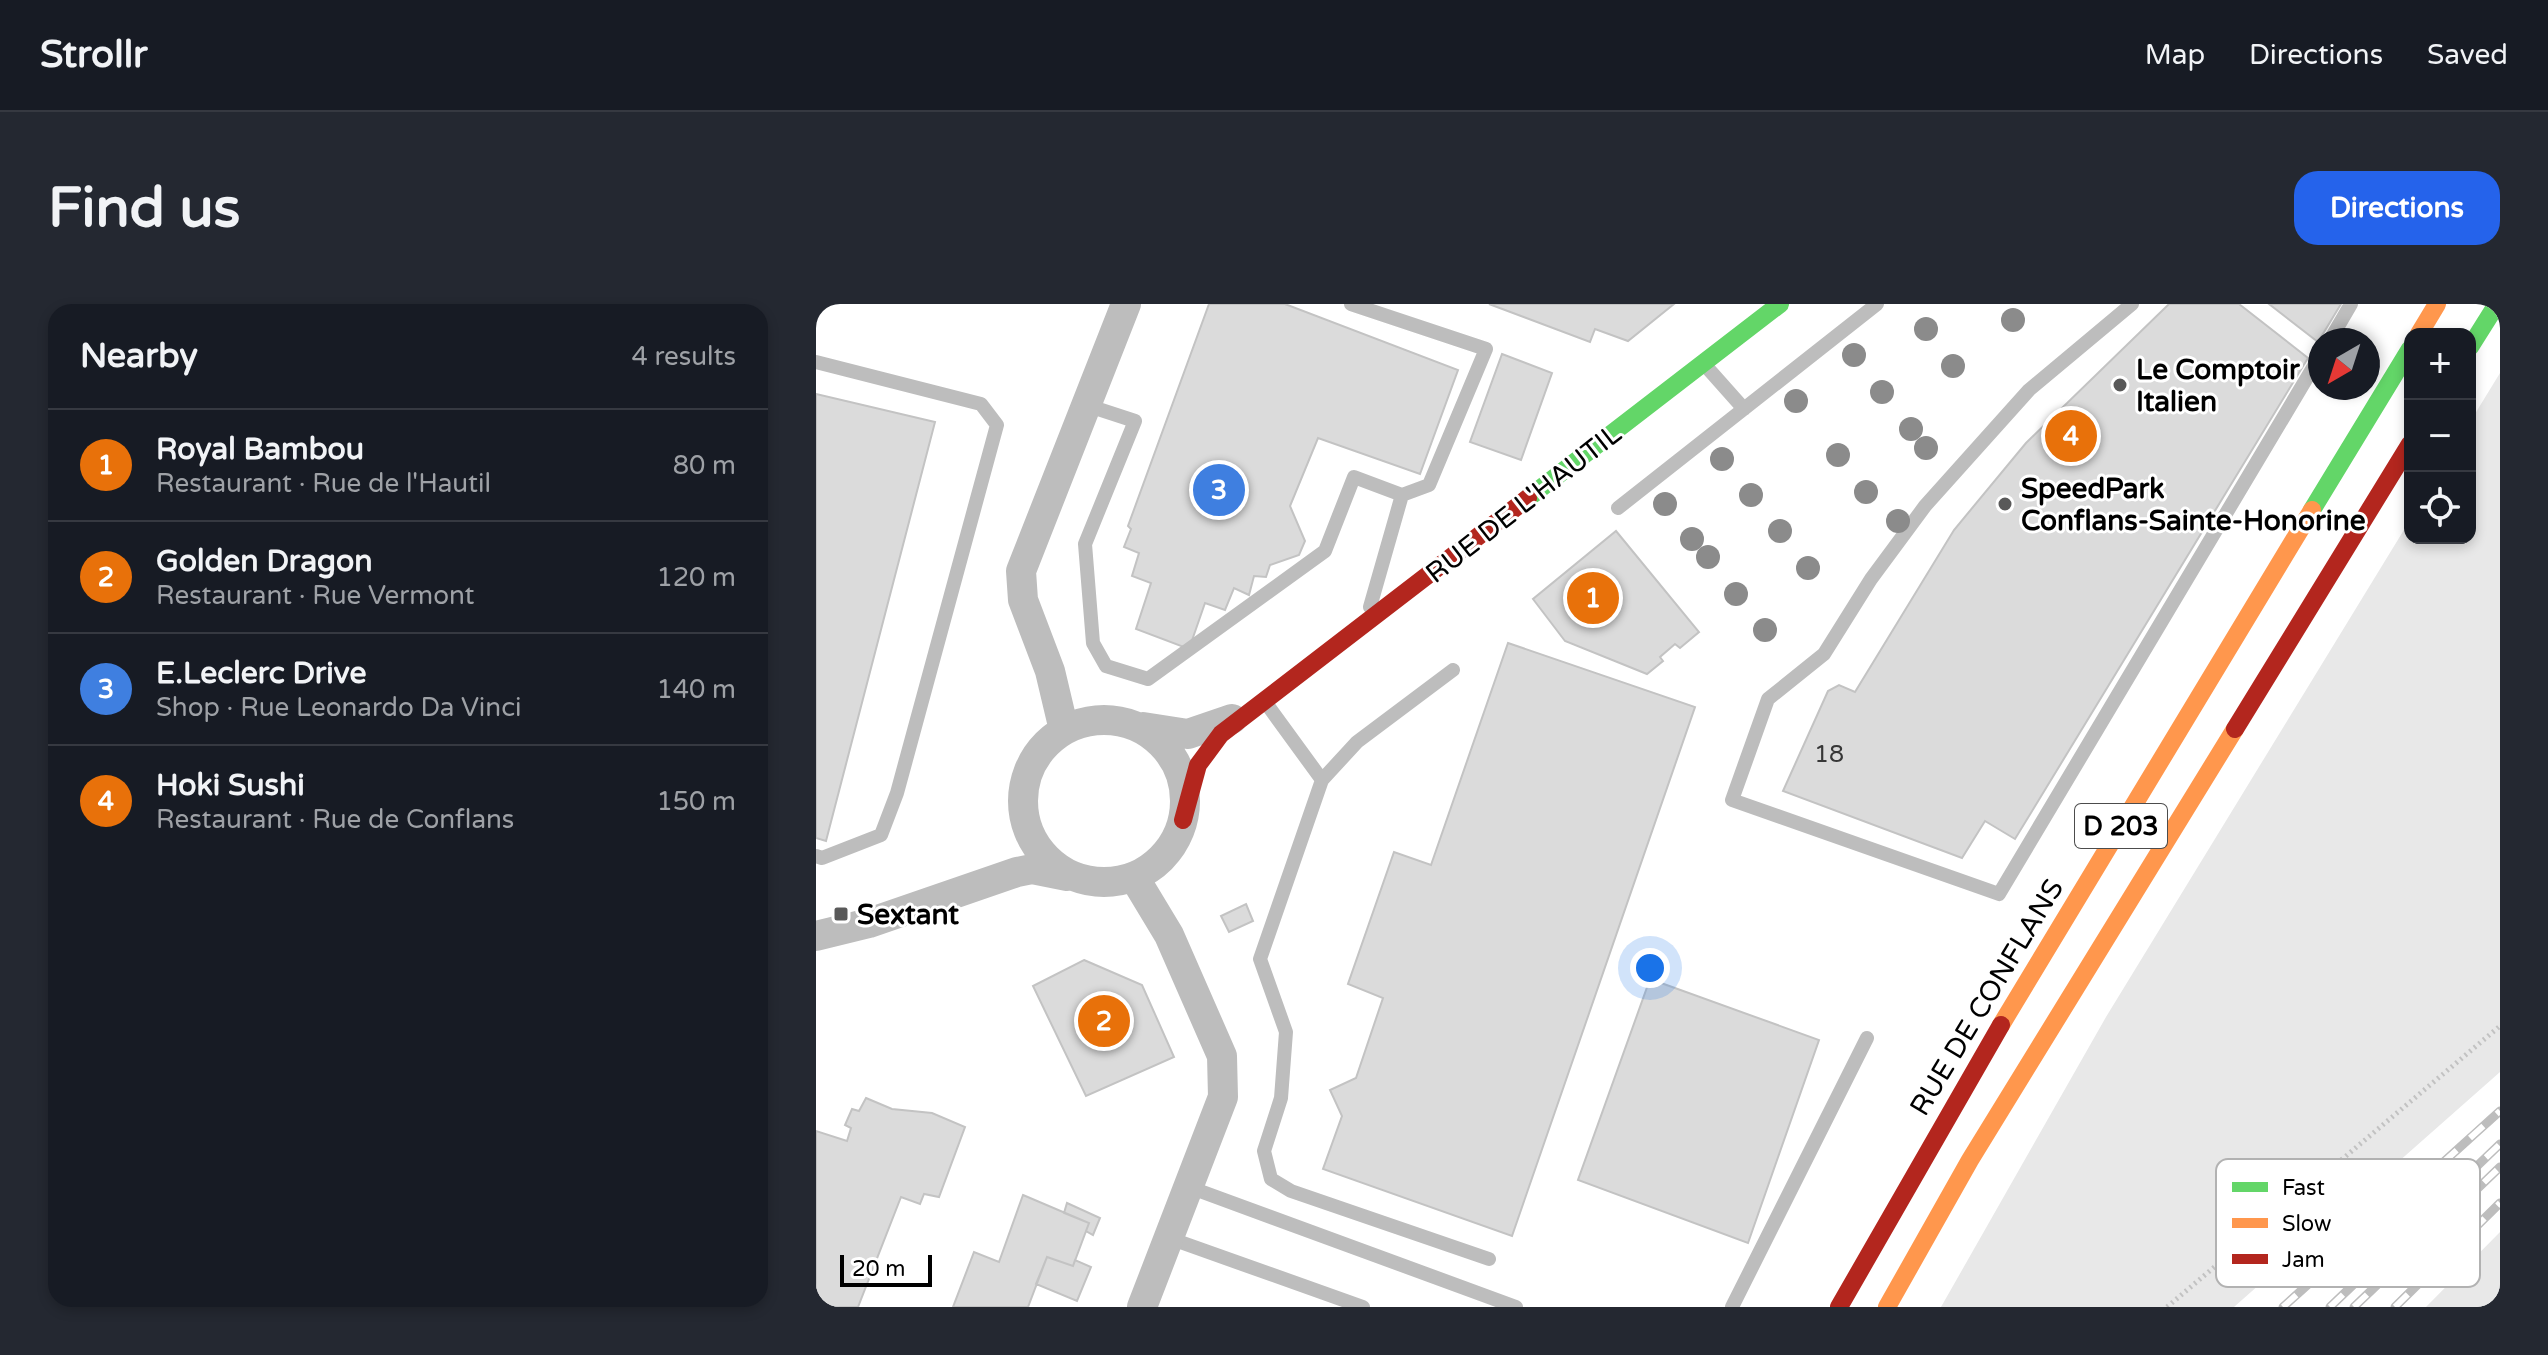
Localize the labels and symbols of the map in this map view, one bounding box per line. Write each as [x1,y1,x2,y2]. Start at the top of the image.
north arrow [2308,328,2380,400]
place label: Le Comptoir Italien [2136,353,2301,419]
marker: Le Comptoir Italien [2111,376,2129,394]
pin: 4 [2045,406,2097,466]
street label: RUE DE L'HAUTIL [1419,417,1628,591]
pin: 3 [1193,460,1245,520]
place label: SpeedPark Conflans-Sainte-Honorine [2021,472,2366,538]
marker: SpeedPark Conflans-Sainte-Honorine [1996,495,2014,513]
pin: 1 [1567,568,1619,628]
house number: 18 [1814,740,1844,769]
road number: D 203 [2075,804,2167,848]
street label: RUE DE CONFLANS [1903,873,2071,1122]
place label: Sextant [857,898,959,932]
marker: Sextant [832,905,850,923]
your location [1630,948,1670,988]
pin: 2 [1078,991,1130,1051]
legend [2216,1159,2480,1287]
text: Fast [2282,1175,2325,1201]
text: Slow [2282,1211,2332,1237]
text: Jam [2282,1247,2325,1273]
scale bar [840,1251,932,1287]

